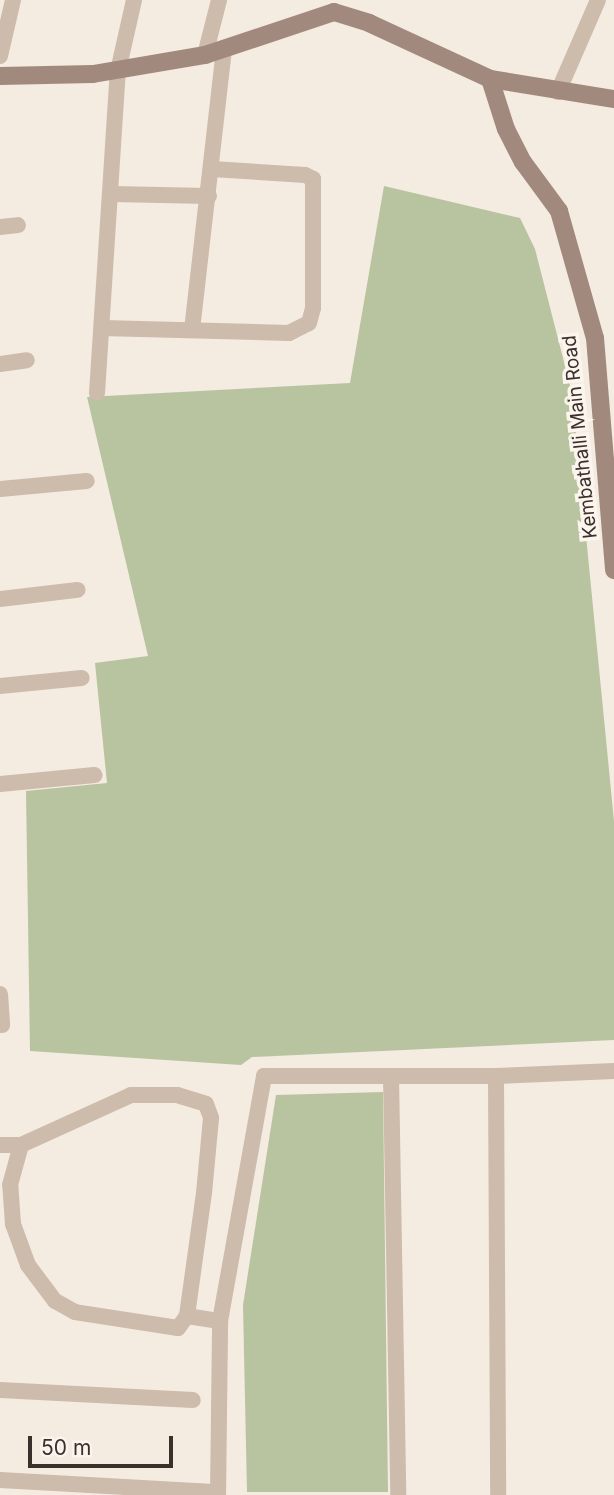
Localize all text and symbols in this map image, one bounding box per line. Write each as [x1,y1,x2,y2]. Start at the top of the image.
street label: Kembathalli Main Road [558,334,602,540]
scale bar [32,1422,177,1466]
text: 50 m [41,1435,91,1460]

